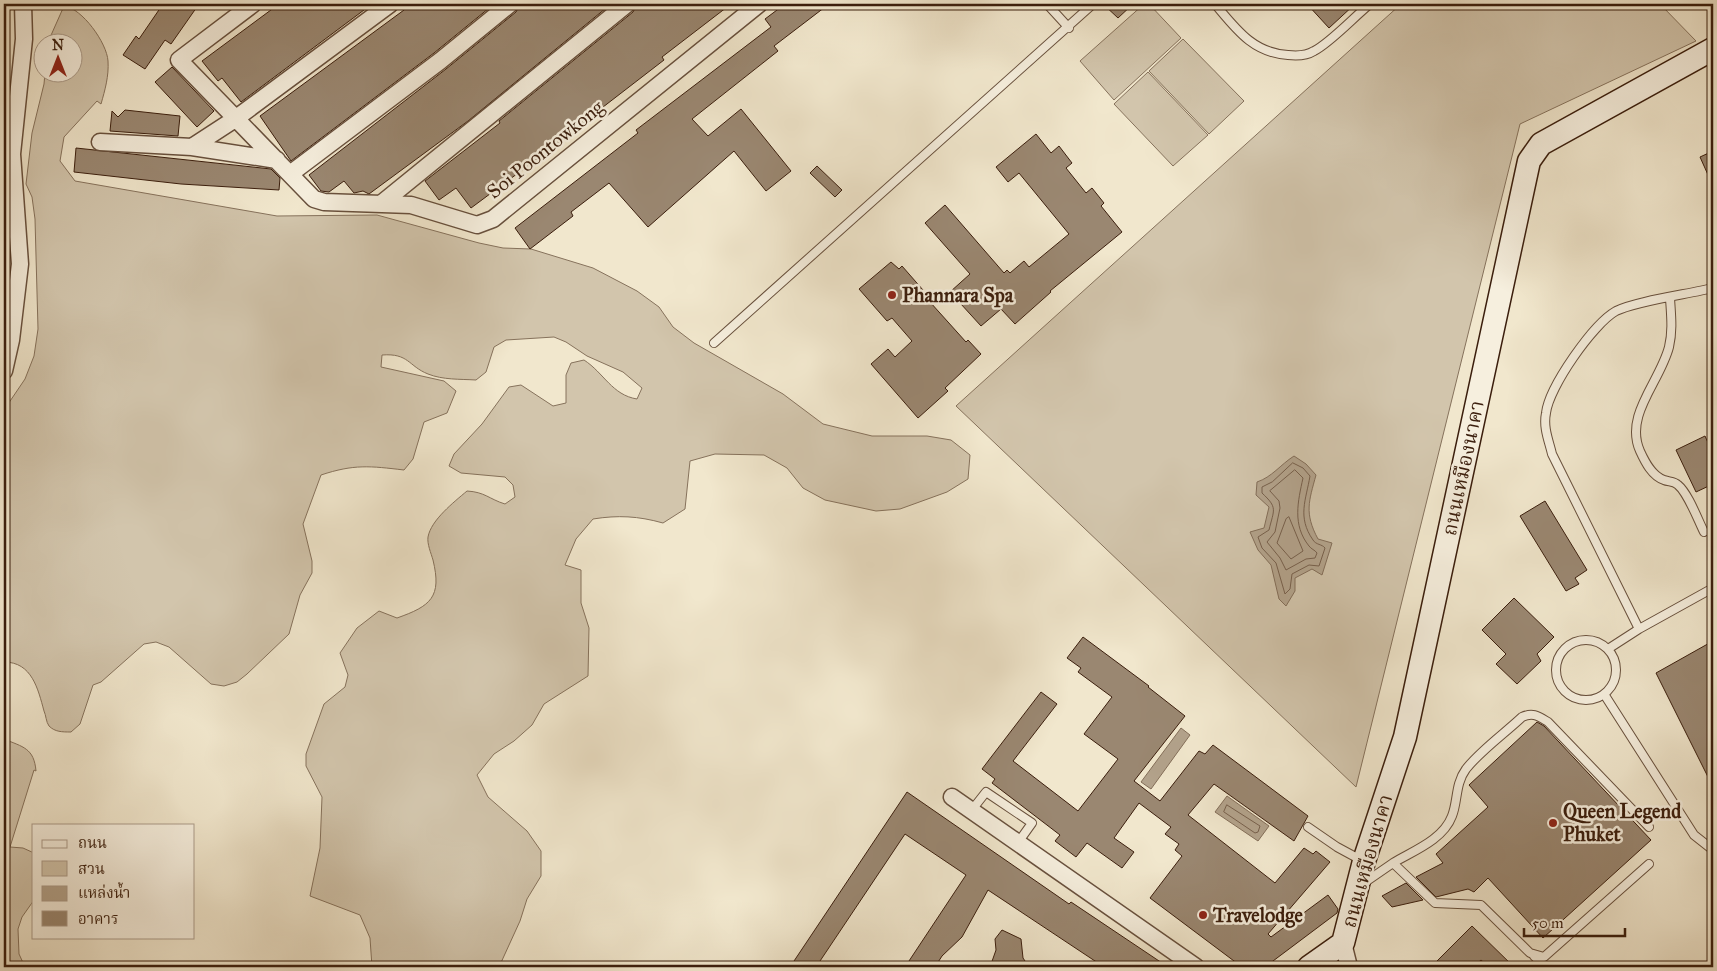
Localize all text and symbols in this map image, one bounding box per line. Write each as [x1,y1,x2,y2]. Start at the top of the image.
north arrow [32,32,82,82]
text: N [52,37,64,54]
street label: Soi Poontowkong [482,94,609,204]
place label: Phannara Spa [902,283,1014,308]
marker: Phannara Spa [886,289,898,301]
street label: ถนนเหมืองนาคา [1437,398,1489,538]
street label: ถนนเหมืองนาคา [1337,792,1397,930]
place label: Queen Legend Phuket [1563,799,1682,846]
marker: Queen Legend Phuket [1547,817,1559,829]
legend [32,824,195,938]
text: ถนน [78,834,107,852]
text: สวน [78,860,105,878]
text: แหล่งน้ำ [78,882,130,902]
place label: Travelodge [1212,903,1304,928]
scale bar [1524,906,1626,938]
marker: Travelodge [1197,909,1209,921]
text: อาคาร [78,910,118,928]
text: 50 m [1532,914,1564,932]

